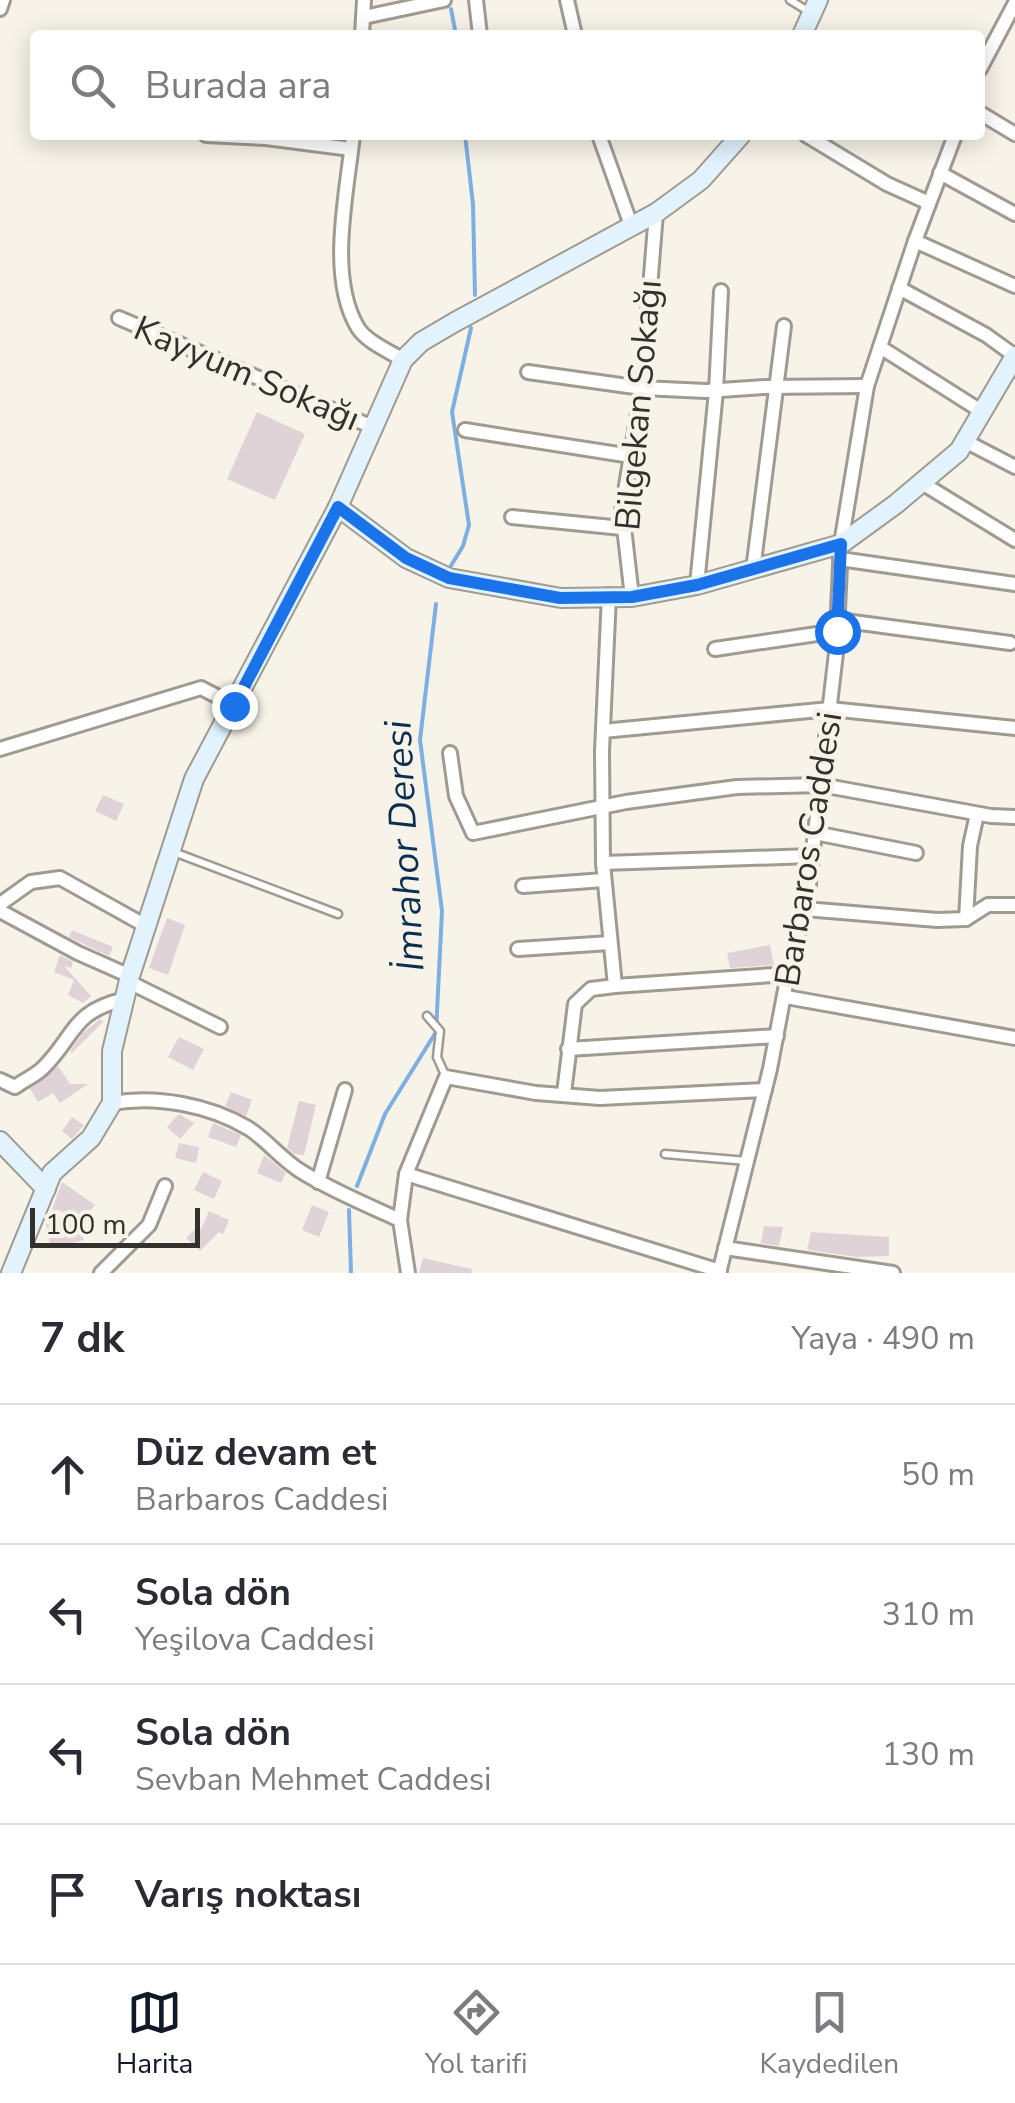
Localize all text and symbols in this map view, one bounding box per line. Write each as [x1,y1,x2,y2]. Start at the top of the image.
search box [30,30,985,140]
icon: search [65,58,120,113]
text: Burada ara [145,60,331,111]
street label: Bilgekan Sokağı [604,278,673,532]
street label: Kayyum Sokağı [127,305,367,442]
route start [815,609,861,655]
route end [212,684,258,730]
street label: Barbaros Caddesi [764,708,853,990]
water label: İmrahor Deresi [372,719,437,973]
scale bar [30,1203,200,1248]
text: 100 m [45,1206,127,1244]
text: 7 dk [40,1310,124,1367]
text: Yaya · 490 m [792,1317,975,1360]
text: Düz devam et [135,1427,376,1478]
icon: ahead [40,1447,95,1502]
text: 50 m [901,1453,975,1496]
text: Barbaros Caddesi [135,1478,388,1521]
text: Sola dön [135,1567,291,1618]
icon: left [40,1587,95,1642]
text: 310 m [882,1593,975,1636]
text: Yeşilova Caddesi [135,1618,375,1661]
text: Sola dön [135,1707,291,1758]
icon: left [40,1727,95,1782]
text: 130 m [882,1733,975,1776]
text: Sevban Mehmet Caddesi [135,1758,492,1801]
icon: arrive [40,1867,95,1922]
text: Varış noktası [135,1869,362,1920]
tab: Harita [116,1985,193,2083]
tab: Yol tarifi [425,1985,528,2083]
tab: Kaydedilen [759,1985,899,2083]

